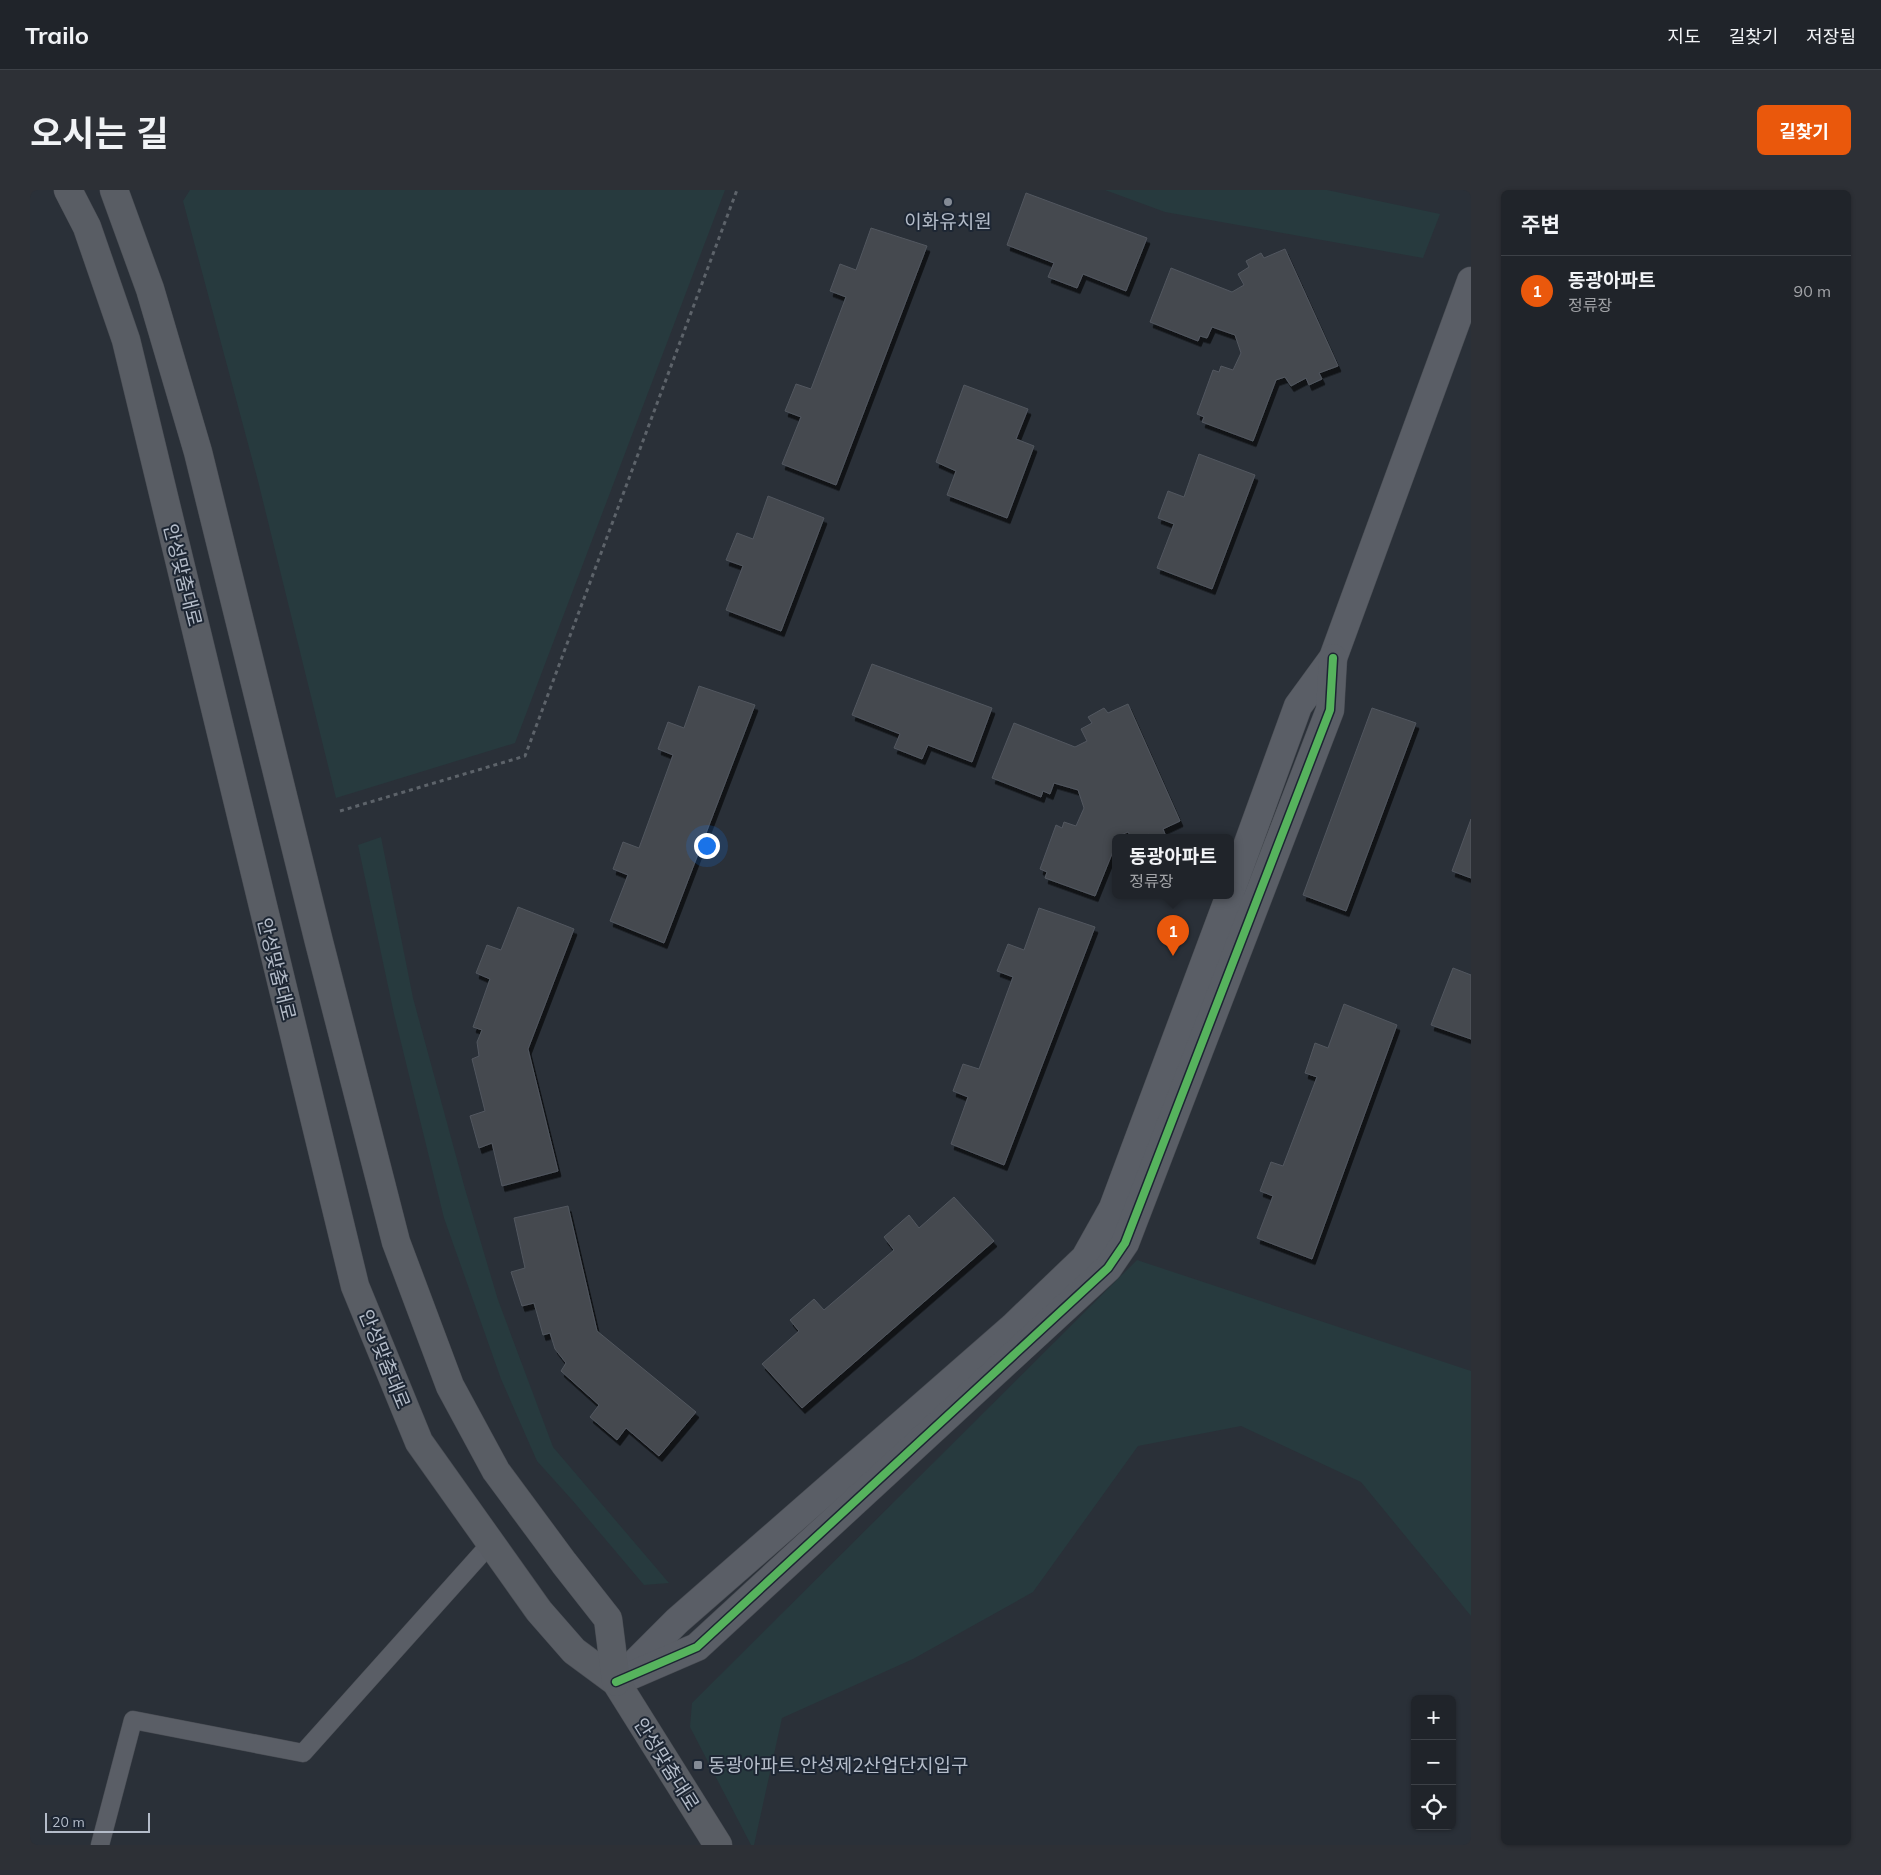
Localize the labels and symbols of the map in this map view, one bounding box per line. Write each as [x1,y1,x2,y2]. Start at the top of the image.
marker: 이화유치원 [942,196,954,208]
place label: 이화유치원 [904,209,992,233]
street label: 안성맞춤대로 [159,521,207,629]
your location [694,833,720,859]
street label: 안성맞춤대로 [253,915,301,1023]
pin: 1 [1157,915,1189,956]
street label: 안성맞춤대로 [354,1306,416,1412]
street label: 안성맞춤대로 [629,1713,705,1815]
place label: 동광아파트.안성제2산업단지입구 [708,1753,968,1777]
marker: 동광아파트.안성제2산업단지입구 [692,1759,704,1771]
scale bar [45,1810,150,1833]

